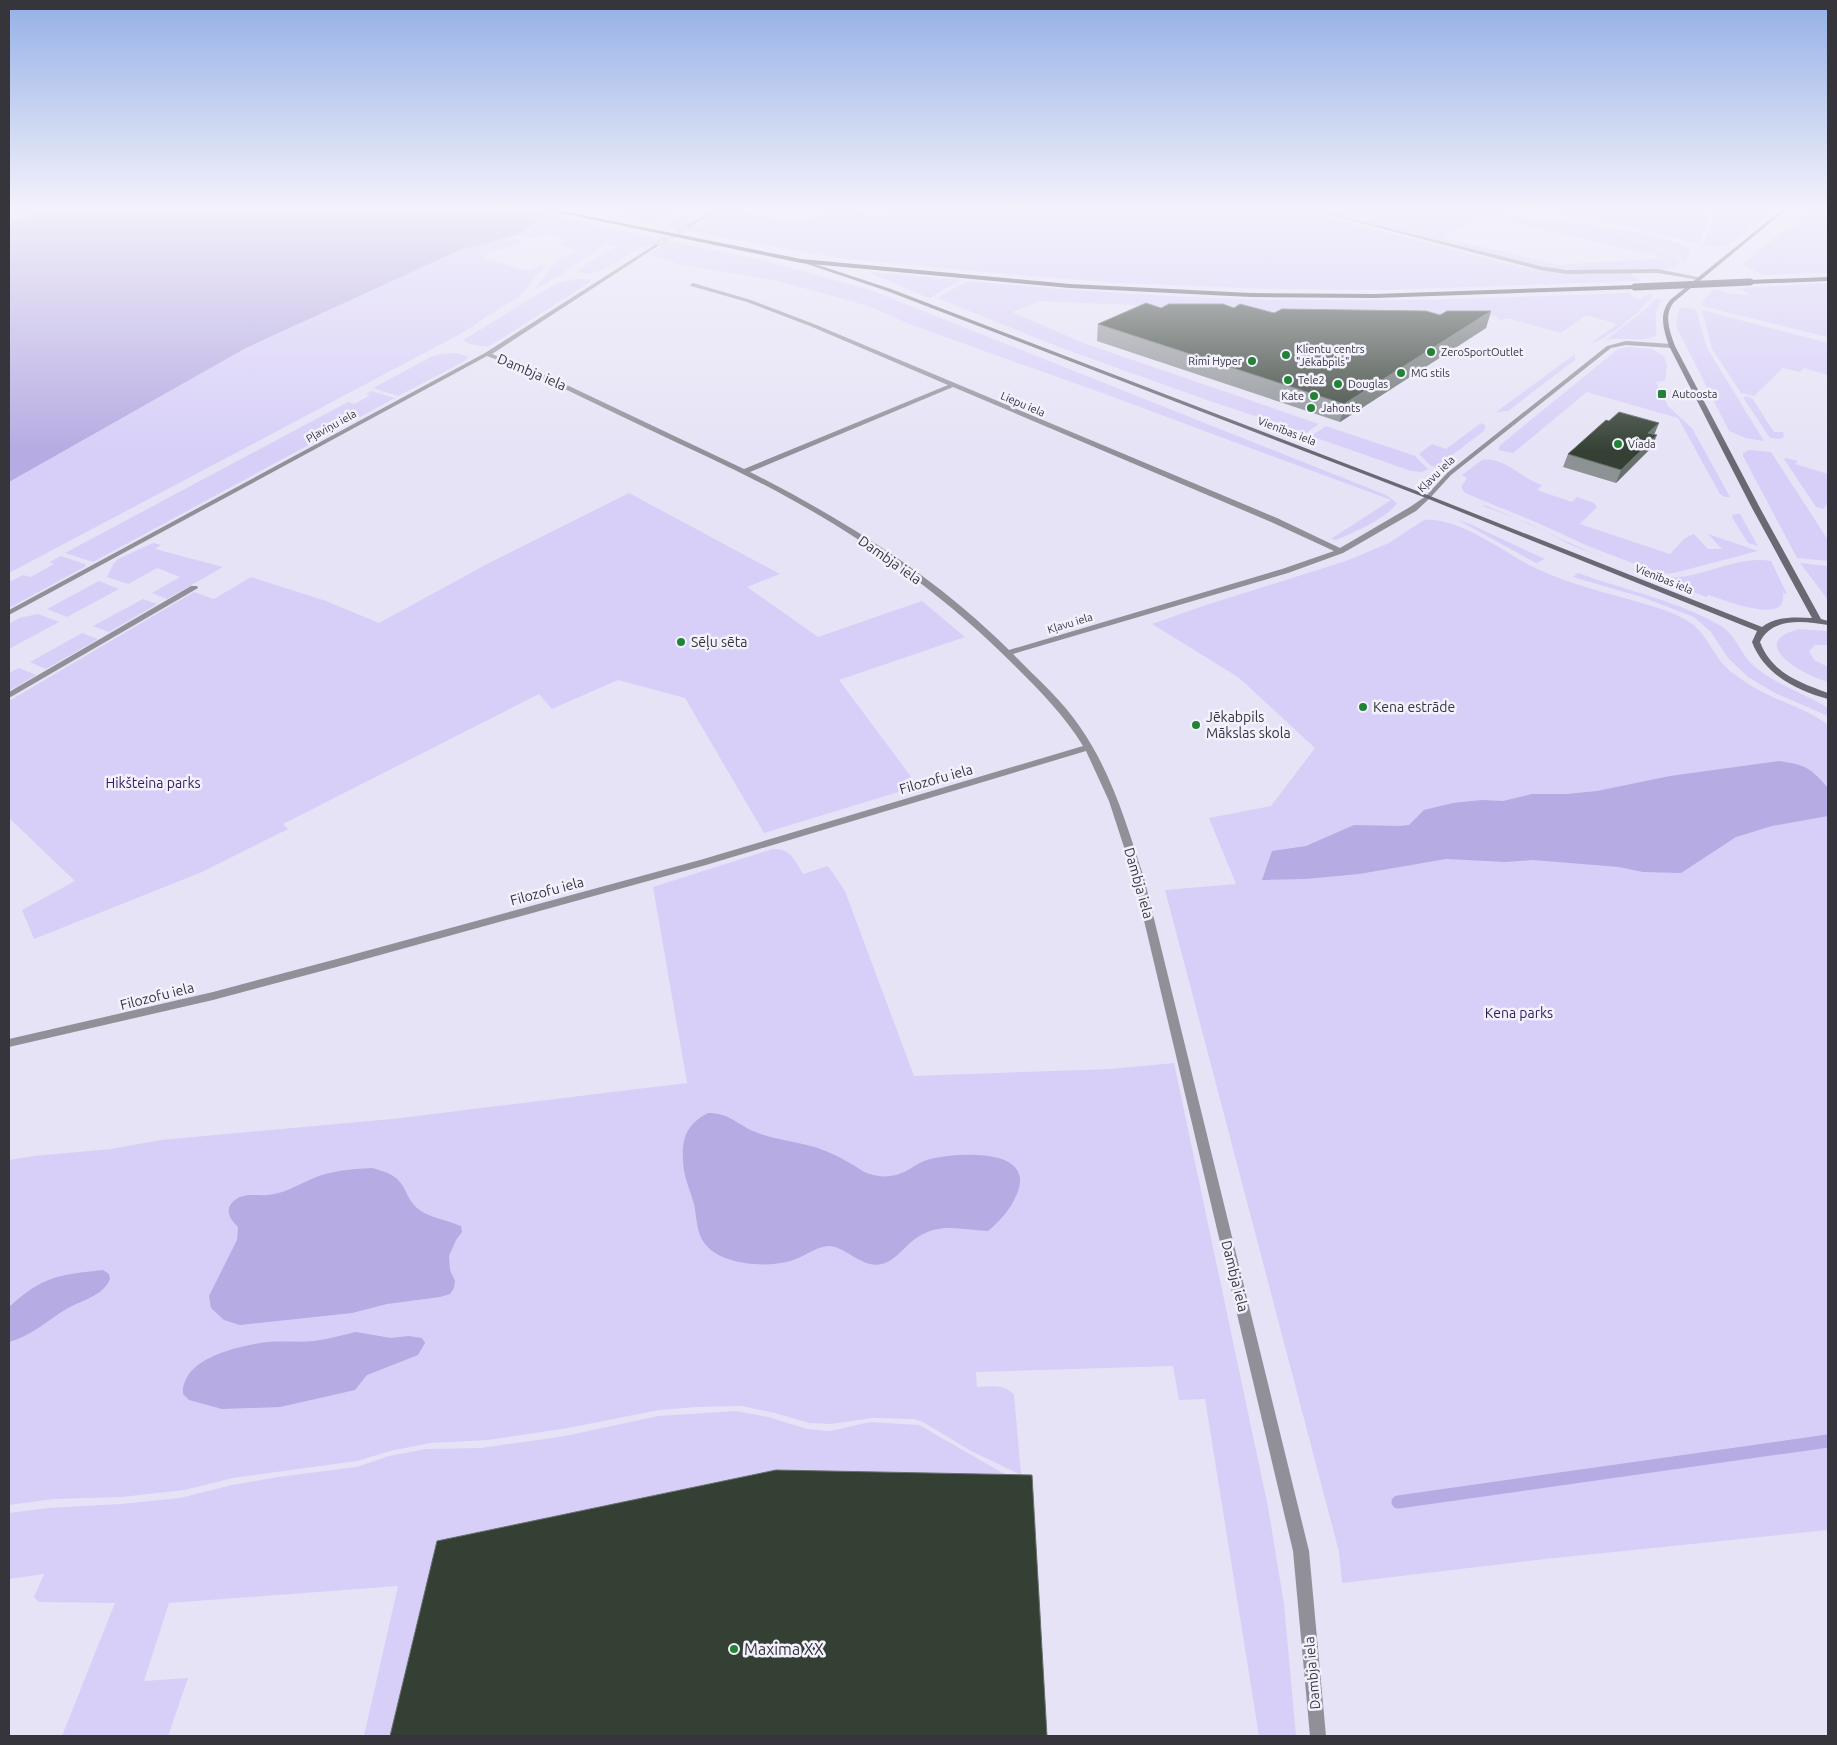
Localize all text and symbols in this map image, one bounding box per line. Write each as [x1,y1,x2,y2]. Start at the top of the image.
place label: Klientu centrs "Jēkabpils" [1296,343,1365,368]
marker: ZeroSportOutlet [1425,346,1437,358]
place label: ZeroSportOutlet [1441,346,1524,358]
marker: Klientu centrs "Jēkabpils" [1280,349,1292,361]
street label: Dambja iela [495,350,569,394]
place label: Rimi Hyper [1188,355,1243,367]
marker: Rimi Hyper [1246,355,1258,367]
marker: MG stils [1395,367,1407,379]
place label: MG stils [1411,367,1450,379]
marker: Tele2 [1282,374,1294,386]
place label: Tele2 [1298,374,1325,386]
marker: Douglas [1332,378,1344,390]
place label: Douglas [1348,378,1388,390]
marker: Autoosta [1656,388,1668,400]
place label: Autoosta [1672,388,1717,400]
street label: Liepu iela [999,389,1047,419]
place label: Kate [1281,390,1304,402]
marker: Kate [1308,390,1320,402]
marker: Jahonts [1305,402,1317,414]
place label: Jahonts [1321,402,1360,414]
street label: Pļaviņu iela [304,407,358,445]
street label: Vienības iela [1256,414,1318,448]
marker: Viada [1612,438,1624,450]
place label: Viada [1628,438,1656,450]
street label: Kļavu iela [1415,453,1457,495]
street label: Dambja iela [855,532,925,588]
street label: Vienības iela [1633,562,1695,596]
street label: Kļavu iela [1046,610,1094,636]
place label: Sēļu sēta [691,634,747,650]
marker: Sēļu sēta [675,636,687,648]
place label: Kena estrāde [1373,699,1455,715]
marker: Kena estrāde [1357,701,1369,713]
place label: Jēkabpils Mākslas skola [1206,709,1291,741]
marker: Jēkabpils Mākslas skola [1190,719,1202,731]
street label: Filozofu iela [897,761,975,797]
park label: Hikšteina parks [105,775,201,791]
street label: Dambja iela [1121,846,1157,920]
street label: Filozofu iela [508,873,586,909]
street label: Filozofu iela [118,979,196,1013]
park label: Kena parks [1485,1005,1553,1021]
street label: Dambja iela [1218,1239,1252,1313]
street label: Dambja iela [1301,1636,1323,1710]
place label: Maxima XX [744,1640,824,1658]
marker: Maxima XX [728,1643,740,1655]

